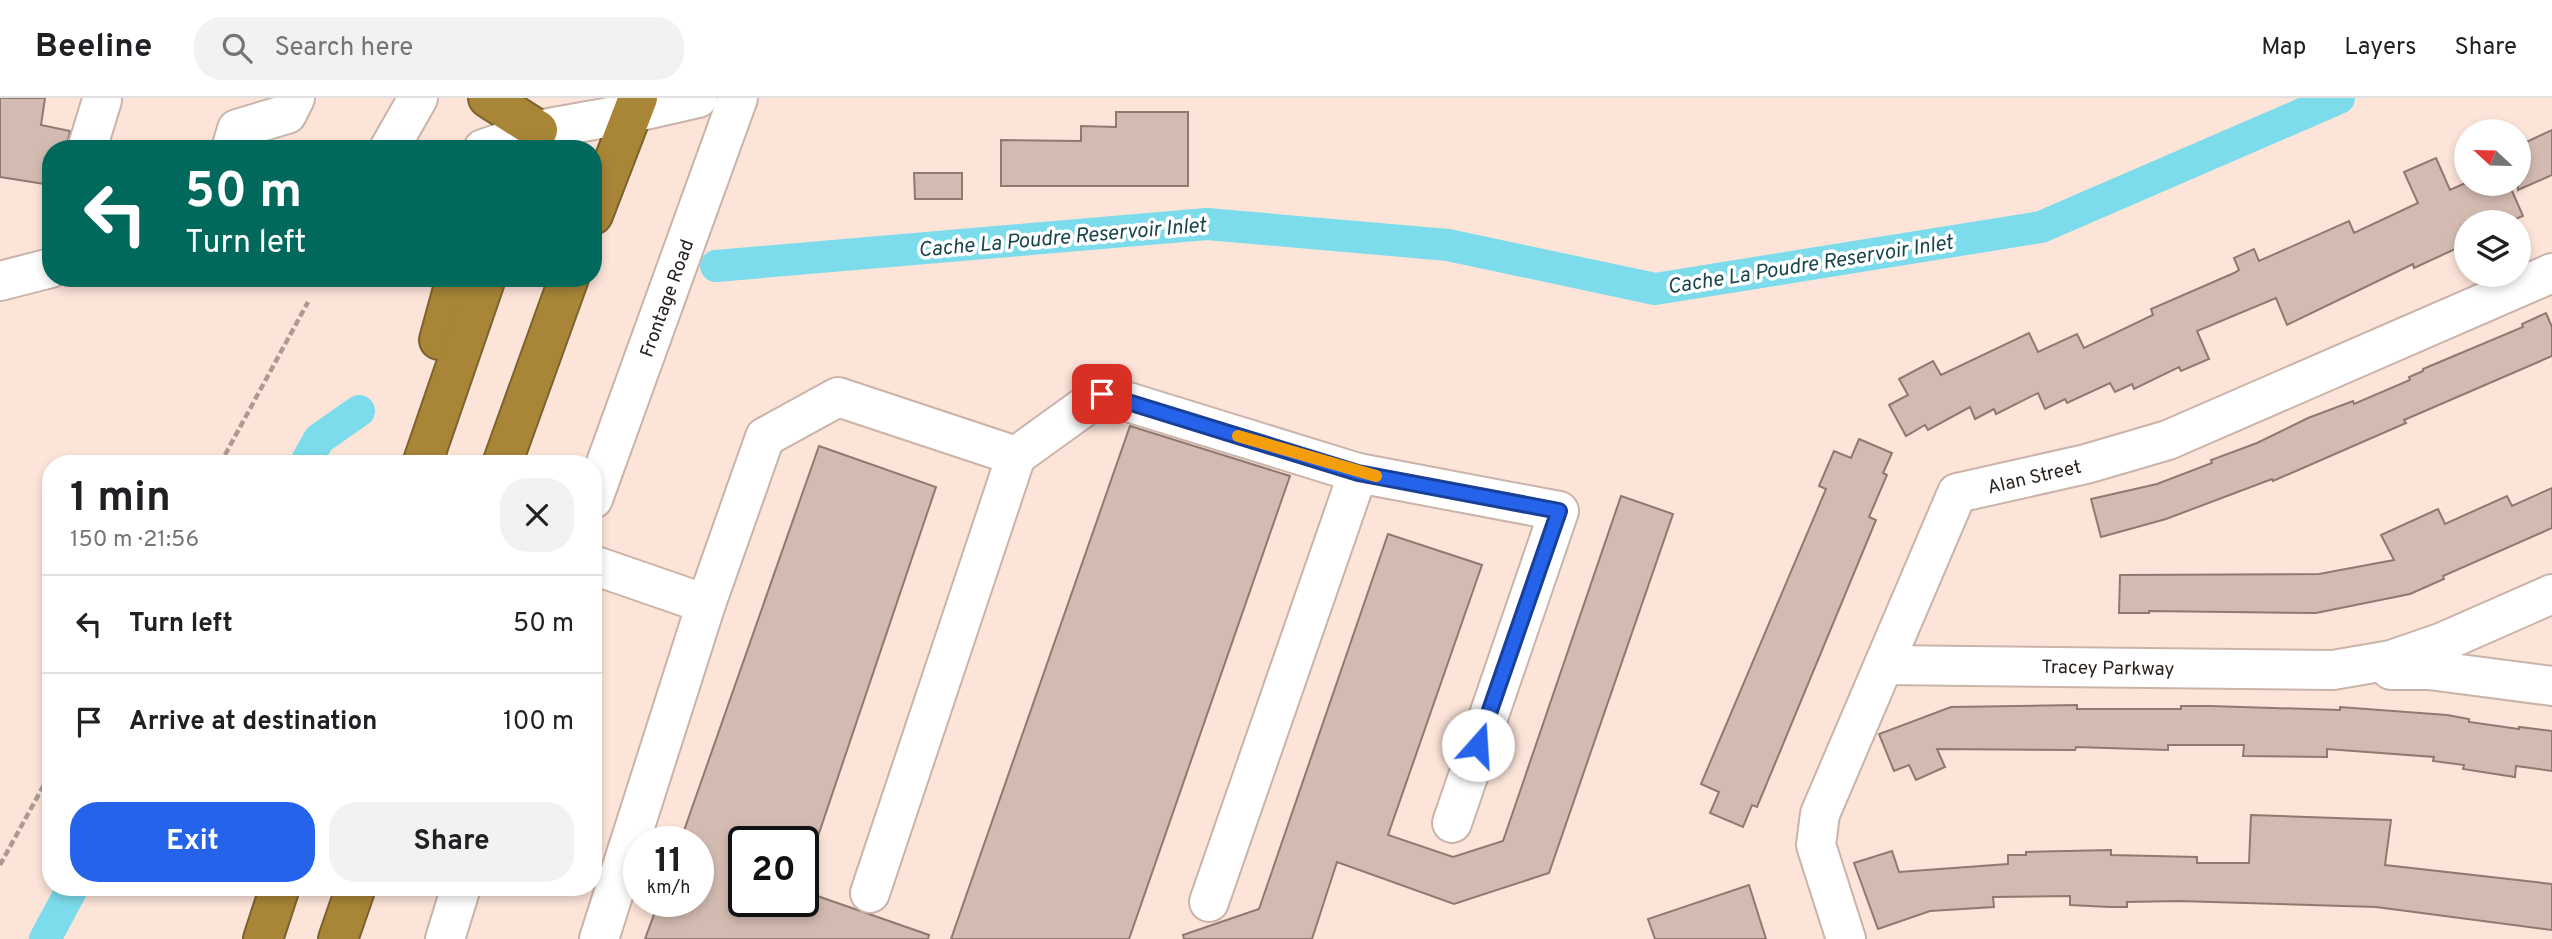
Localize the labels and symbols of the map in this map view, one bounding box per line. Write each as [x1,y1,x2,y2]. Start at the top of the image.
north arrow [2454,119,2530,196]
water label: Cache La Poudre Reservoir Inlet [917,212,1209,265]
water label: Cache La Poudre Reservoir Inlet [1666,229,1956,301]
street label: Frontage Road [635,236,700,361]
pin [1072,364,1132,424]
street label: Alan Street [1985,456,2084,500]
street label: Tracey Parkway [2041,656,2175,682]
position arrow [1441,708,1515,782]
speed limit sign: 20 [728,826,819,917]

